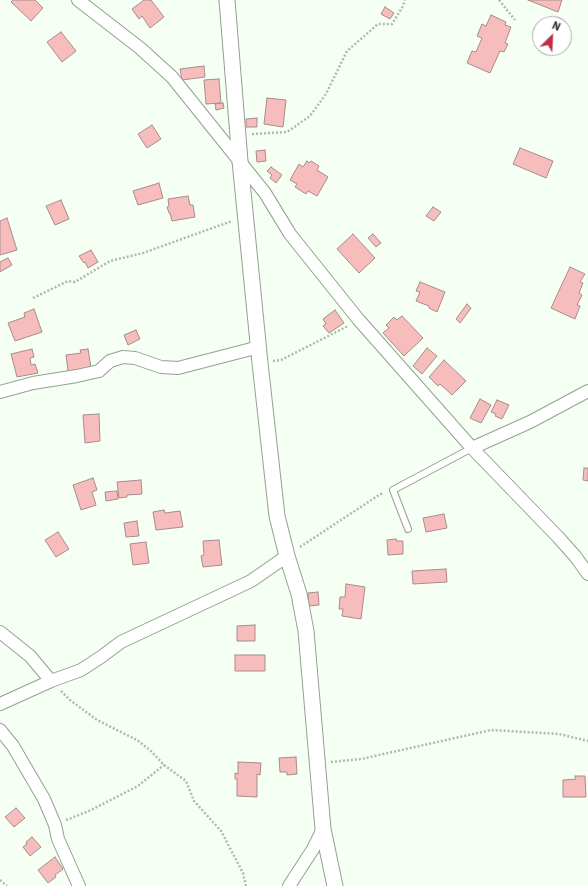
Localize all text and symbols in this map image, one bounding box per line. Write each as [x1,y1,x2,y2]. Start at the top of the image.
north arrow [532,16,572,56]
text: N [550,18,563,34]

